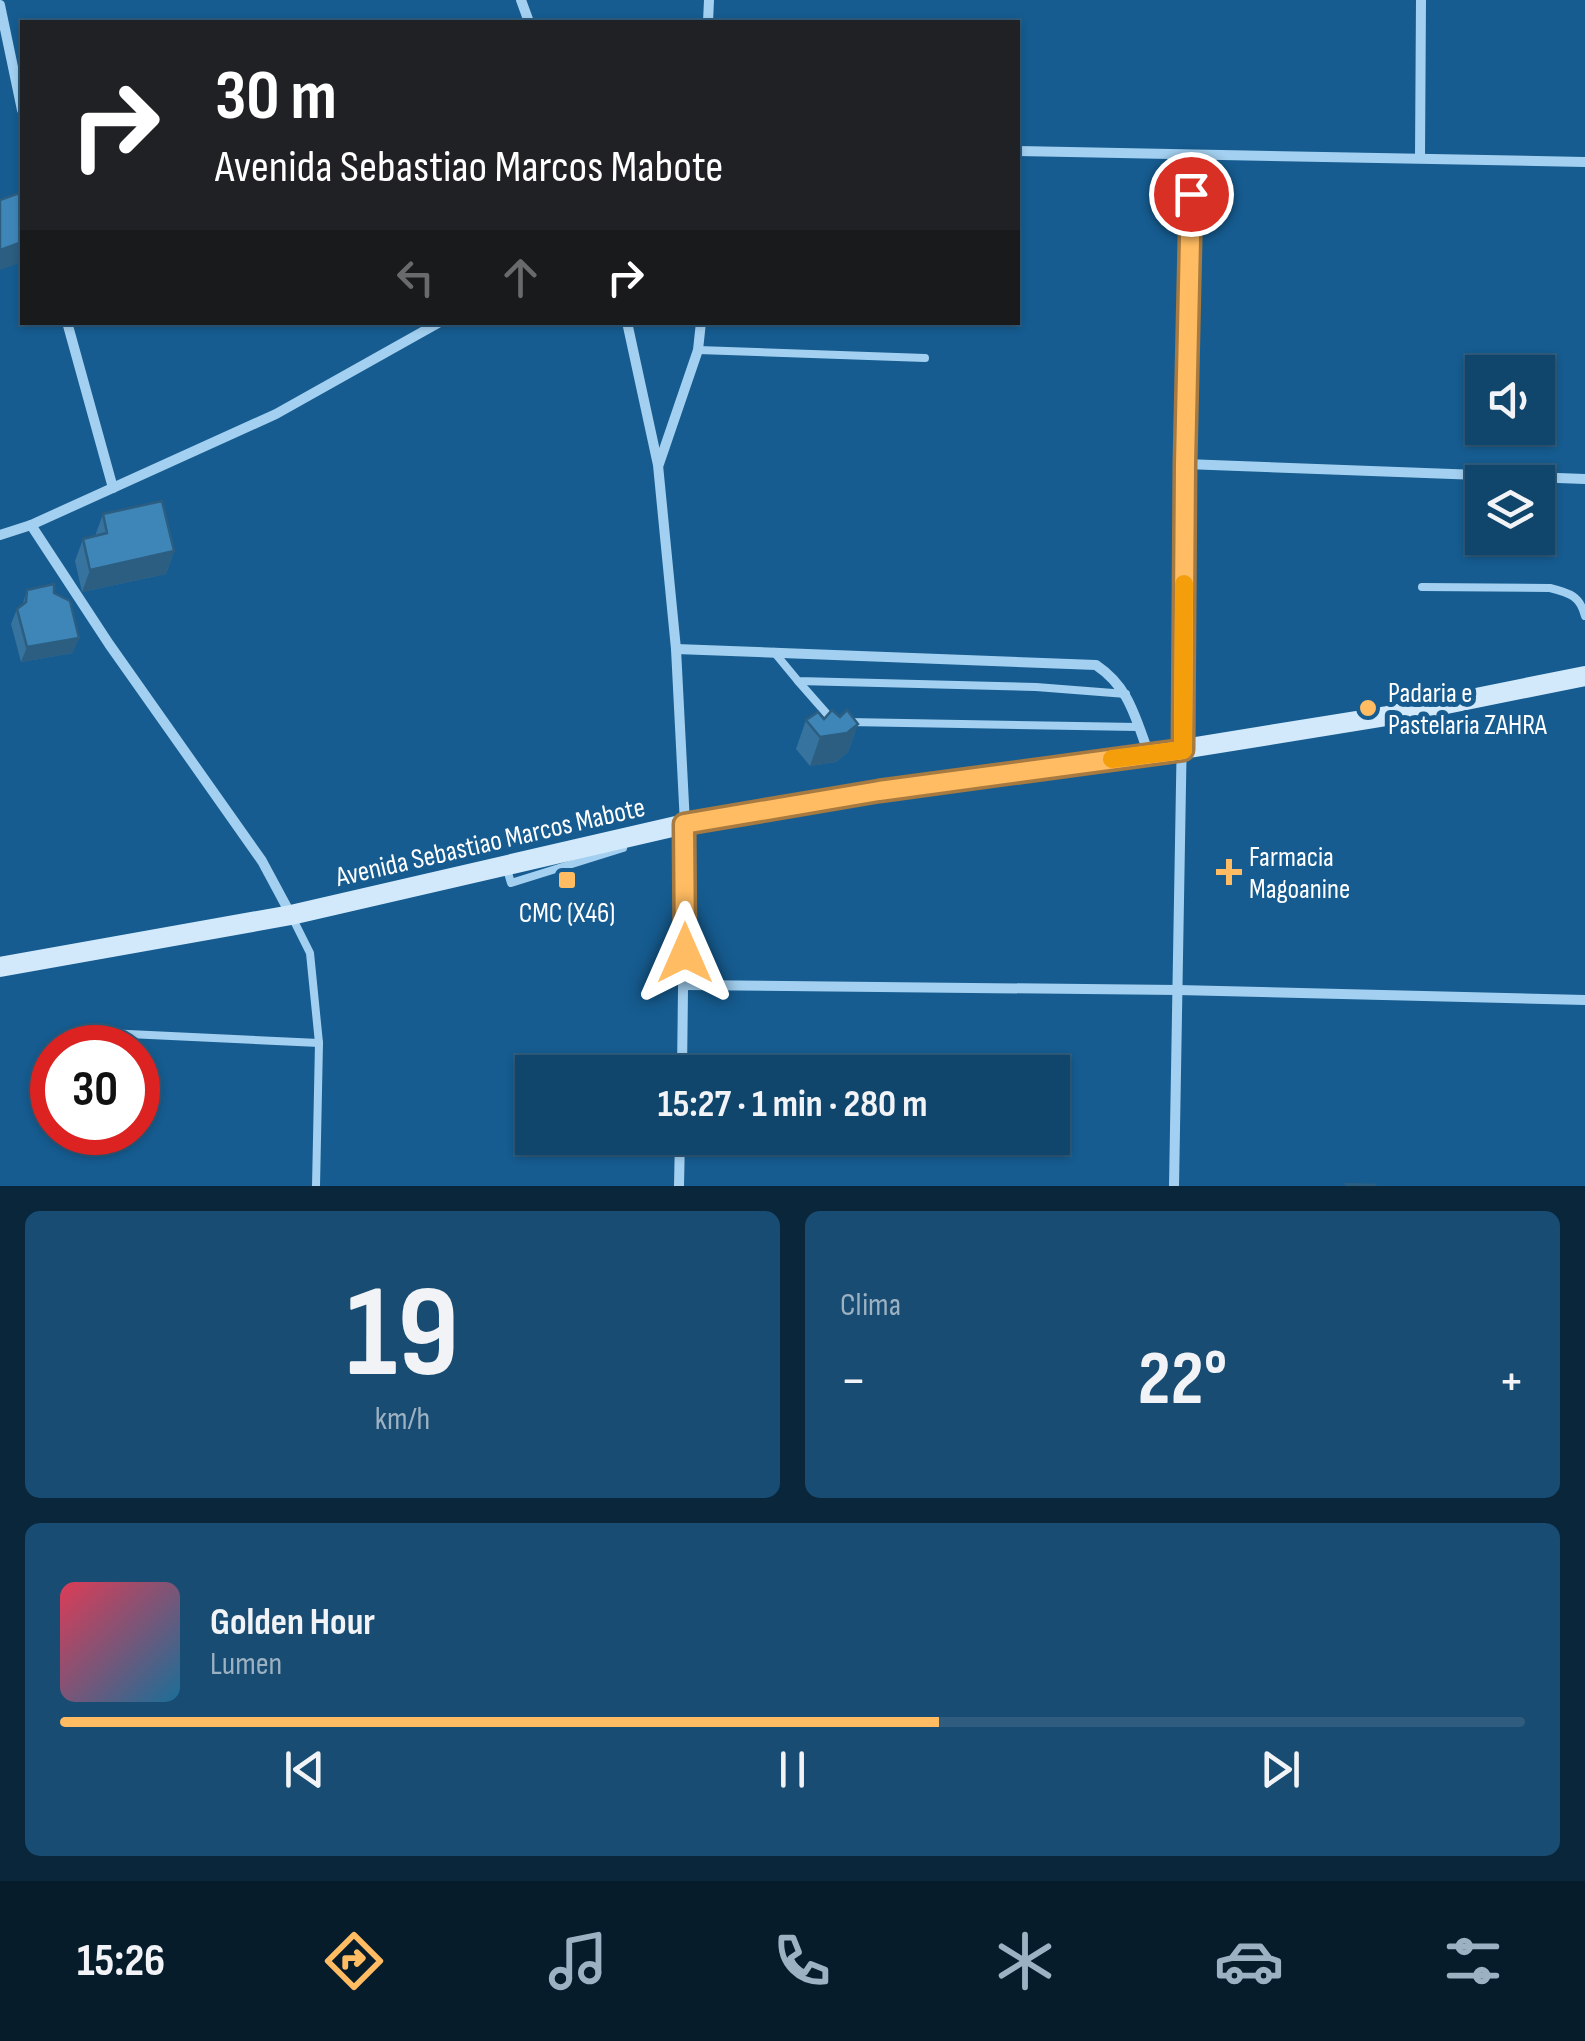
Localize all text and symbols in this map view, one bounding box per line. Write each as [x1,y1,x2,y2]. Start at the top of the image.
text: 30 m [215,55,337,139]
icon: right [50,60,180,190]
text: Avenida Sebastiao Marcos Mabote [215,140,723,195]
pin [1149,152,1234,237]
icon: arrive [1164,167,1219,222]
icon: left [388,250,443,305]
icon: ahead [493,250,548,305]
icon: right [598,250,653,305]
map controls [1465,355,1555,555]
button: sound [1465,355,1555,445]
button: layers [1465,465,1555,555]
place label: Padaria e Pastelaria ZAHRA [1388,677,1548,742]
marker: Padaria e Pastelaria ZAHRA [1357,697,1379,719]
street label: Avenida Sebastiao Marcos Mabote [332,791,648,894]
place label: Farmacia Magoanine [1249,841,1350,906]
marker: Farmacia Magoanine [1218,861,1240,883]
marker: CMC (X46) [556,869,578,891]
place label: CMC (X46) [519,897,615,930]
position arrow [633,901,737,1005]
speed limit sign: 30 [30,1025,160,1155]
text: 15:27 · 1 min · 280 m [658,1082,927,1127]
text: 19 [346,1257,459,1413]
text: Clima [840,1286,901,1325]
text: 22° [1138,1335,1227,1426]
text: − [840,1348,867,1415]
text: + [1498,1348,1525,1415]
text: km/h [375,1400,430,1439]
text: Golden Hour [210,1600,375,1645]
text: Lumen [210,1645,282,1684]
icon: previous [277,1742,332,1797]
icon: pause [765,1742,820,1797]
icon: next [1253,1742,1308,1797]
icon: directions [319,1926,389,1996]
icon: music [543,1926,613,1996]
icon: phone [767,1926,837,1996]
icon: climate [990,1926,1060,1996]
icon: car [1214,1926,1284,1996]
icon: filters [1438,1926,1508,1996]
text: 15:26 [77,1934,165,1989]

